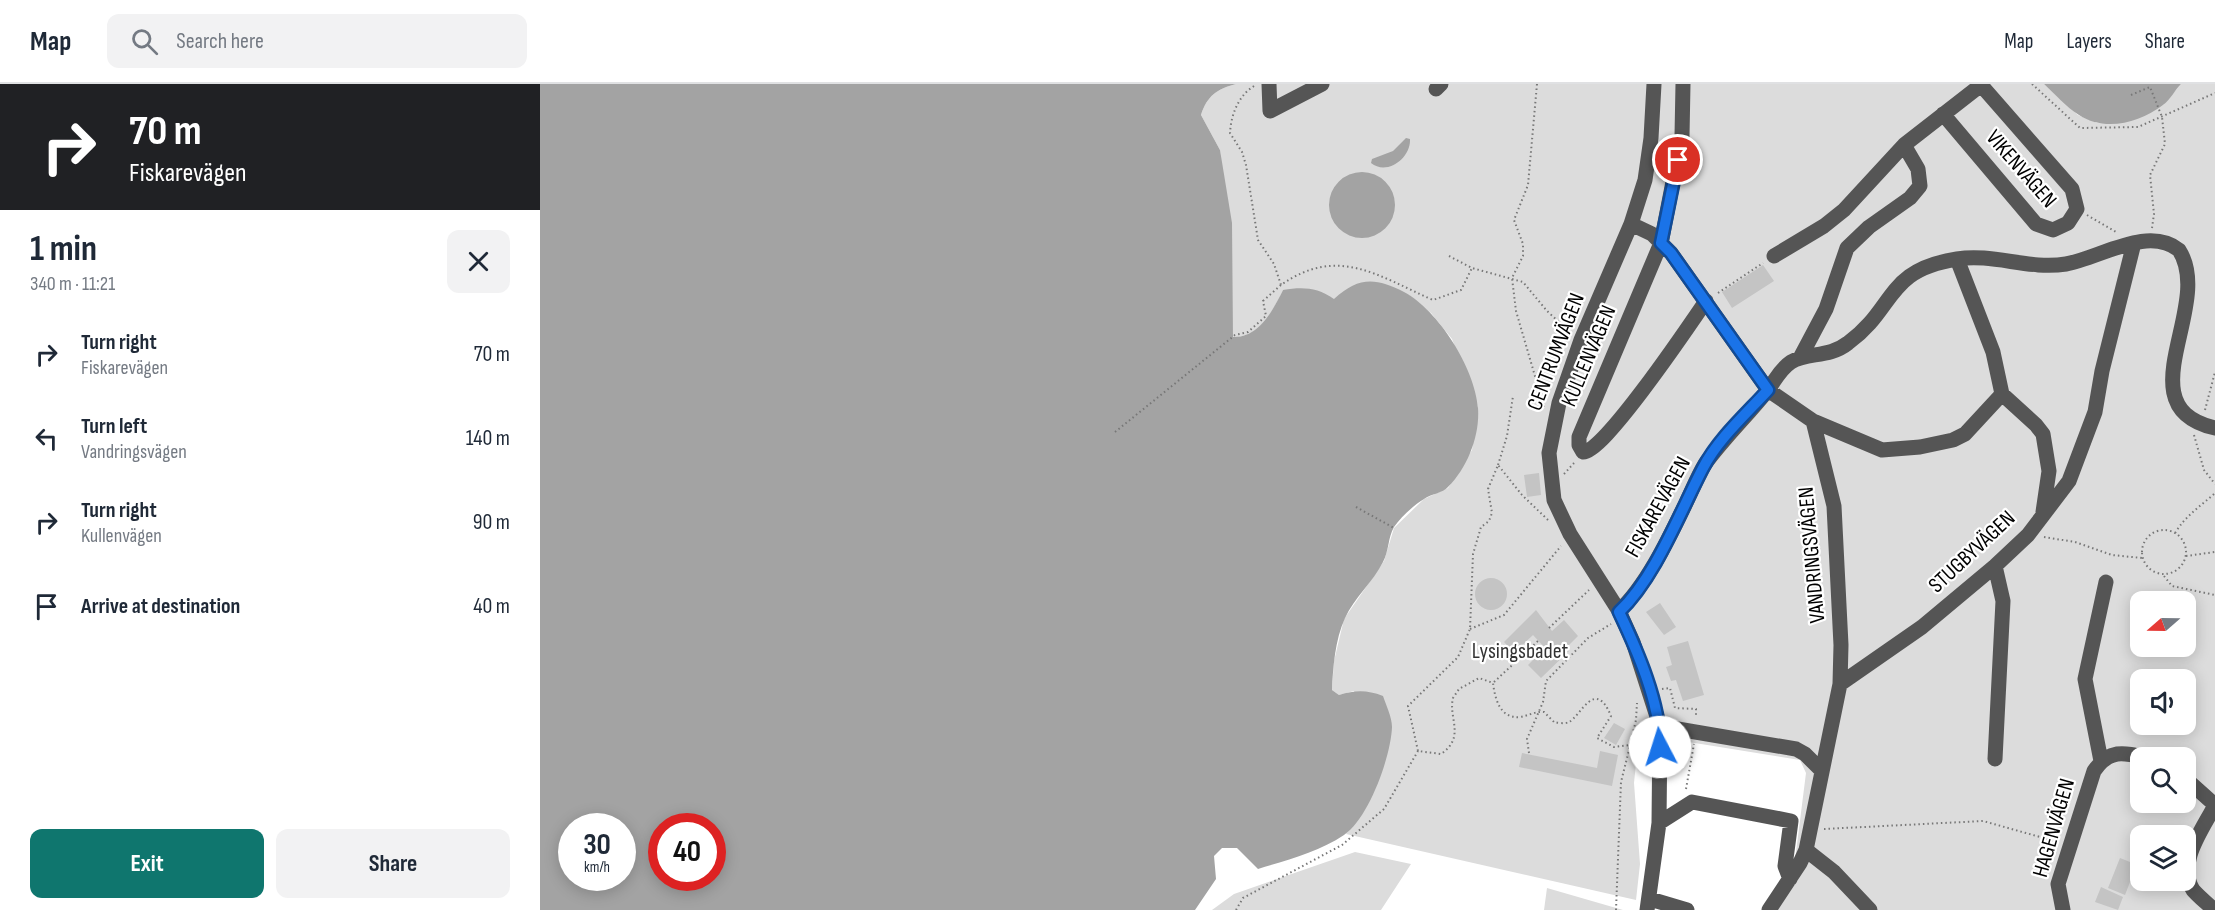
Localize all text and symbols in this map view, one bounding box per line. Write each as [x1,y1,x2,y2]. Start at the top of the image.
search box [107,14,527,68]
text: Map [30,25,71,58]
icon: search [128,25,161,58]
text: Search here [176,28,264,55]
text: Map [2004,29,2033,54]
text: Layers [2066,29,2112,54]
text: Share [2145,29,2185,54]
text: 70 m [129,106,202,157]
icon: right [30,108,108,186]
street label: VIKENVÄGEN [1980,125,2062,213]
pin [1652,134,1703,185]
icon: arrive [1661,143,1694,176]
text: Fiskarevägen [129,157,247,189]
text: 1 min [30,228,97,271]
button: close [447,230,510,293]
text: 340 m · 11:21 [30,272,115,296]
street label: CENTRUMVÄGEN [1521,289,1591,415]
street label: KULLENVÄGEN [1556,301,1622,411]
text: Turn right [81,329,157,356]
icon: right [30,338,63,371]
text: 70 m [474,341,510,368]
text: Fiskarevägen [81,356,168,380]
text: Turn left [81,413,147,440]
icon: left [30,422,63,455]
text: 140 m [466,425,510,452]
text: Vandringsvägen [81,440,187,464]
street label: FISKAREVÄGEN [1619,452,1697,562]
street label: VANDRINGSVÄGEN [1793,486,1831,624]
text: Turn right [81,497,157,524]
street label: STUGBYVÄGEN [1923,505,2021,599]
icon: right [30,506,63,539]
text: 90 m [473,509,510,536]
text: Kullenvägen [81,524,162,548]
icon: arrive [30,590,63,623]
north arrow [2130,591,2196,657]
map controls [2130,591,2196,891]
text: Arrive at destination [81,593,240,620]
text: 40 m [473,593,510,620]
park label: Lysingsbadet [1472,638,1569,665]
button: sound [2130,669,2196,735]
position arrow [1628,715,1692,779]
button: search [2130,747,2196,813]
street label: HAGENVÄGEN [2027,775,2081,881]
speed limit sign: 40 [648,813,726,891]
button: layers [2130,825,2196,891]
text: 30 [583,827,611,863]
button: Exit [30,829,264,898]
button: Share [276,829,510,898]
text: km/h [584,858,610,877]

